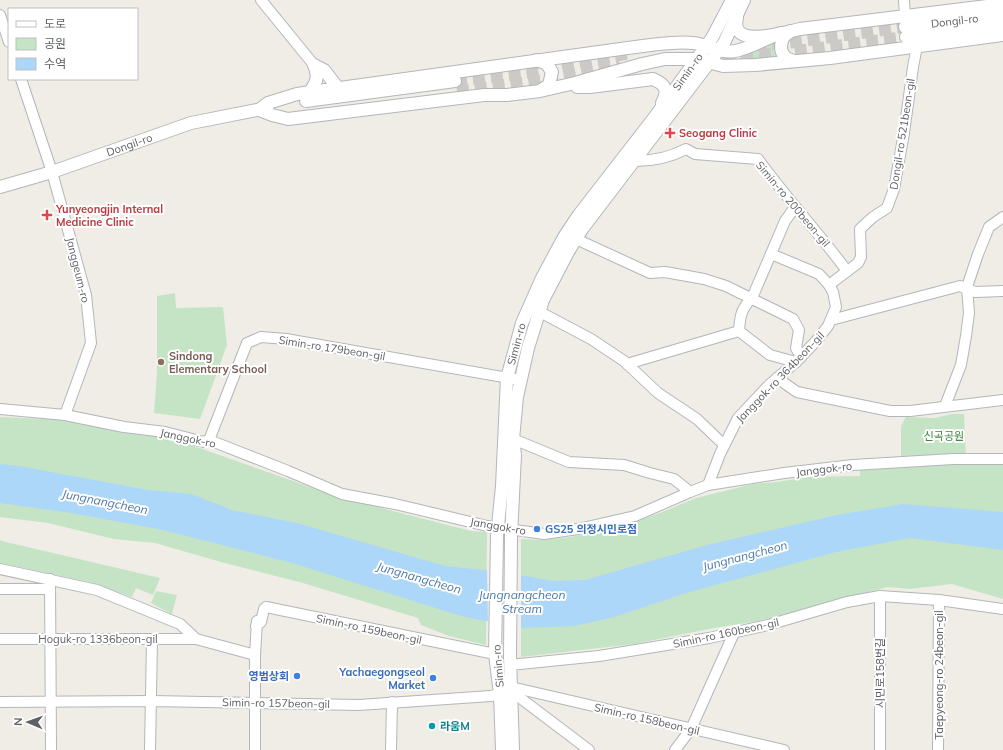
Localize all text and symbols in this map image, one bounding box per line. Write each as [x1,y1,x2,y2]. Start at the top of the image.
legend [8,8,138,80]
street label: Dongil-ro [930,11,979,31]
text: 도로 [44,16,66,31]
text: 공원 [44,36,66,51]
street label: Simin-ro [669,50,706,93]
text: 수역 [44,56,66,71]
street label: Dongil-ro 521beon-gil [886,77,918,191]
place label: Seogang Clinic [679,126,758,140]
marker: Seogang Clinic [664,127,676,139]
street label: Dongil-ro [104,130,154,159]
street label: Simin-ro 200beon-gil [753,158,833,250]
place label: Yunyeongjin Internal Medicine Clinic [55,202,163,229]
marker: Yunyeongjin Internal Medicine Clinic [41,209,53,221]
street label: Janggeum-ro [63,236,93,304]
street label: Simin-ro [504,321,529,367]
street label: Janggok-ro 364beon-gil [733,329,827,425]
street label: Simin-ro 179beon-gil [278,333,386,363]
place label: Sindong Elementary School [169,349,267,376]
marker: Sindong Elementary School [156,357,166,367]
street label: Janggok-ro [159,425,217,451]
park label: 신곡공원 [924,429,964,443]
street label: Janggok-ro [795,459,853,479]
water label: Jungnangcheon [60,486,149,517]
street label: Janggok-ro [469,514,527,538]
place label: GS25 의정시민로점 [545,522,637,536]
marker: GS25 의정시민로점 [532,524,542,534]
water label: Jungnangcheon [700,537,789,574]
water label: Jungnangcheon [374,558,463,597]
water label: Jungnangcheon Stream [477,587,566,616]
street label: Taepyeong-ro 24beon-gil [932,610,946,740]
street label: Simin-ro 159beon-gil [315,611,423,647]
street label: Simin-ro 160beon-gil [672,615,780,651]
street label: Hoguk-ro 1336beon-gil [38,632,158,646]
street label: 시민로158번길 [873,638,887,708]
street label: Simin-ro [489,644,507,688]
place label: Yachaegongseol Market [338,665,425,692]
place label: 영범상회 [249,669,289,683]
marker: 영범상회 [292,671,302,681]
marker: Yachaegongseol Market [428,673,438,683]
street label: Simin-ro 157beon-gil [222,695,330,711]
street label: Simin-ro 158beon-gil [593,700,701,738]
north arrow [8,702,48,742]
text: N [11,717,25,726]
place label: 라움M [440,719,470,733]
marker: 라움M [427,721,437,731]

